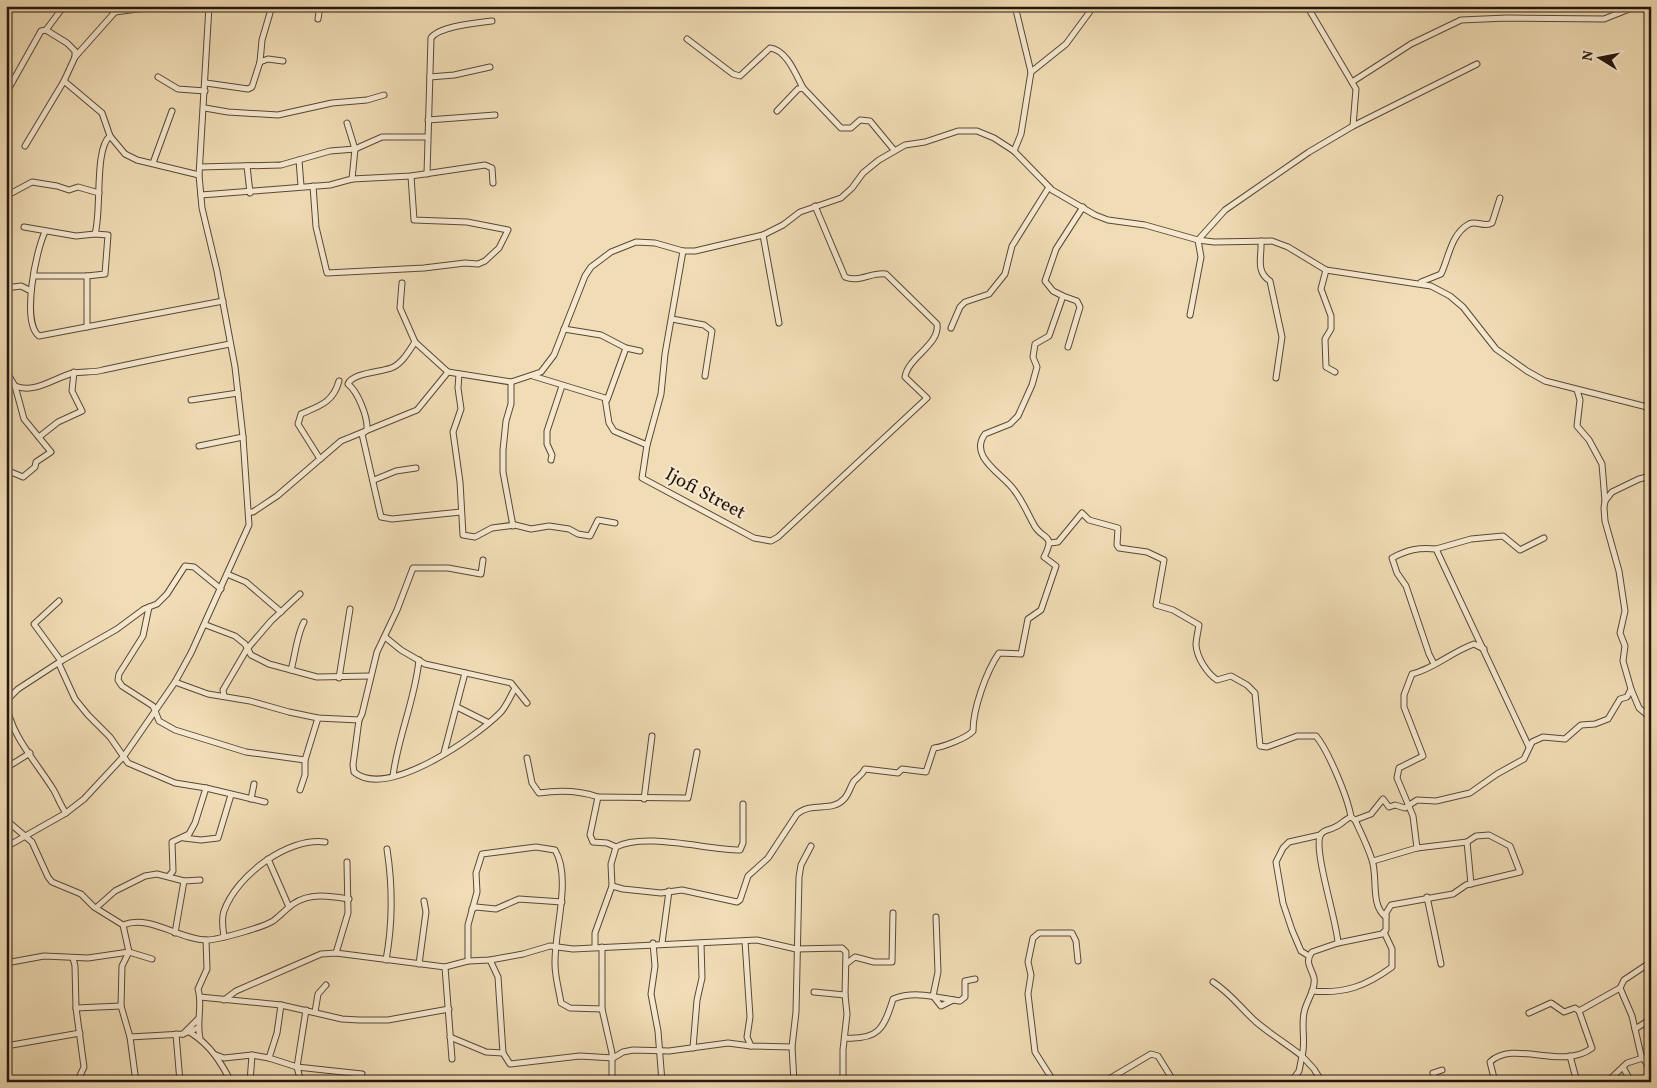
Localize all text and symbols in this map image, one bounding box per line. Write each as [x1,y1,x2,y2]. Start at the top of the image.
north arrow [1574,32,1624,82]
text: N [1578,49,1599,63]
street label: Ijofi Street [660,462,750,526]

